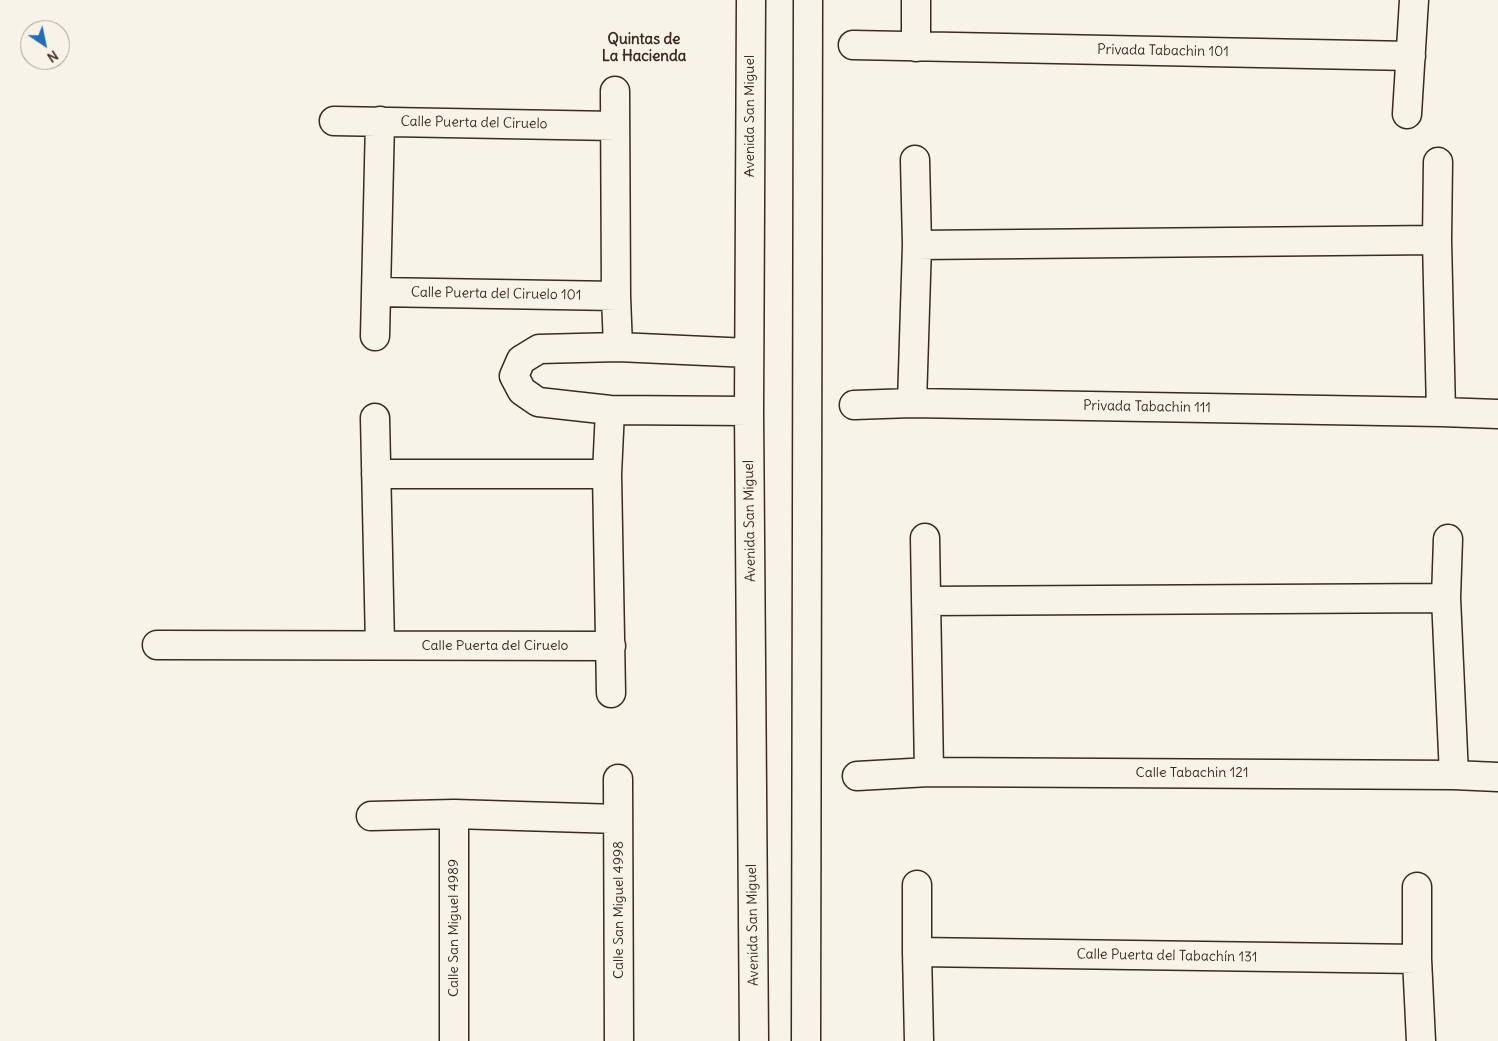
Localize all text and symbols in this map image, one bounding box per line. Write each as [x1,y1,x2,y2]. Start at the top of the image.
north arrow [20,20,70,70]
district label: Quintas de La Hacienda [602,31,686,66]
street label: Privada Tabachin 101 [1097,41,1229,61]
text: N [44,46,62,67]
street label: Avenida San Miguel [742,55,758,177]
street label: Calle Puerta del Ciruelo [400,113,548,133]
street label: Calle Puerta del Ciruelo 101 [411,284,581,304]
street label: Privada Tabachin 111 [1083,397,1211,417]
street label: Avenida San Miguel [741,460,759,582]
street label: Calle Puerta del Ciruelo [422,638,568,654]
street label: Calle Tabachin 121 [1136,765,1248,781]
street label: Calle San Miguel 4998 [611,841,627,979]
street label: Calle San Miguel 4989 [446,859,462,997]
street label: Avenida San Miguel [744,864,762,986]
street label: Calle Puerta del Tabachín 131 [1076,946,1258,966]

